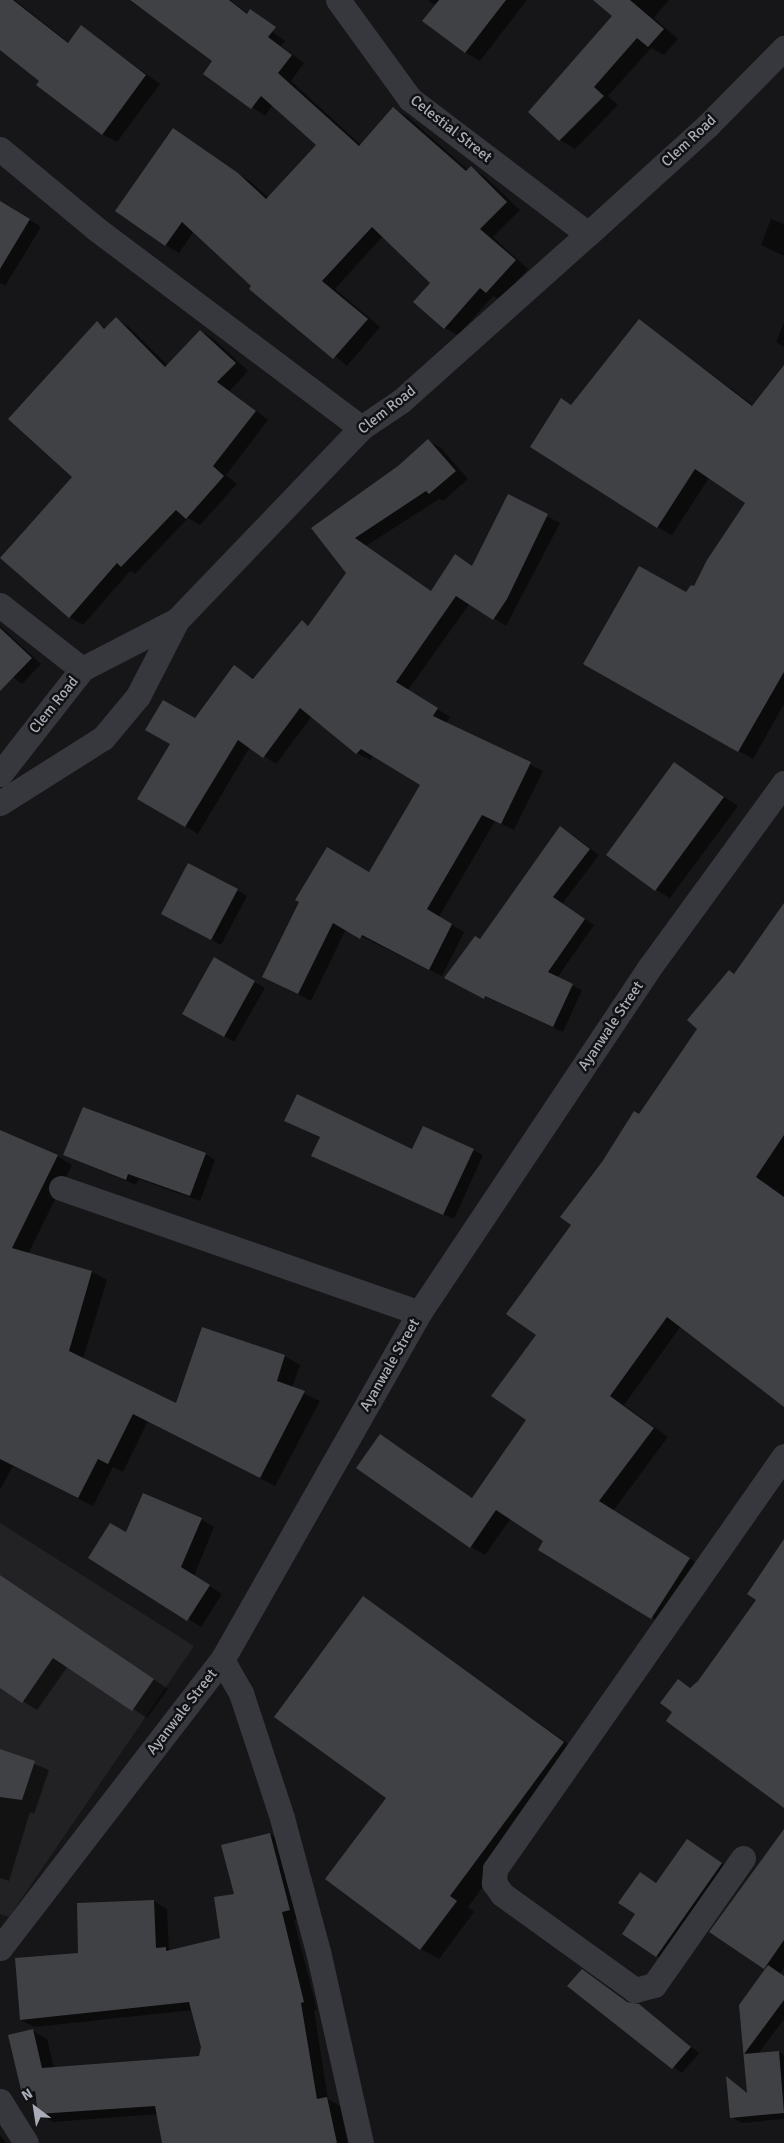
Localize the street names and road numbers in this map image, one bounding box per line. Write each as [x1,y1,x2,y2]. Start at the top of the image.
street label: Celestial Street [407,92,495,166]
street label: Clem Road [658,111,720,171]
street label: Clem Road [355,382,419,438]
street label: Clem Road [26,673,82,737]
street label: Ayanwale Street [575,978,647,1074]
street label: Ayanwale Street [356,1316,424,1414]
street label: Ayanwale Street [143,1666,221,1758]

